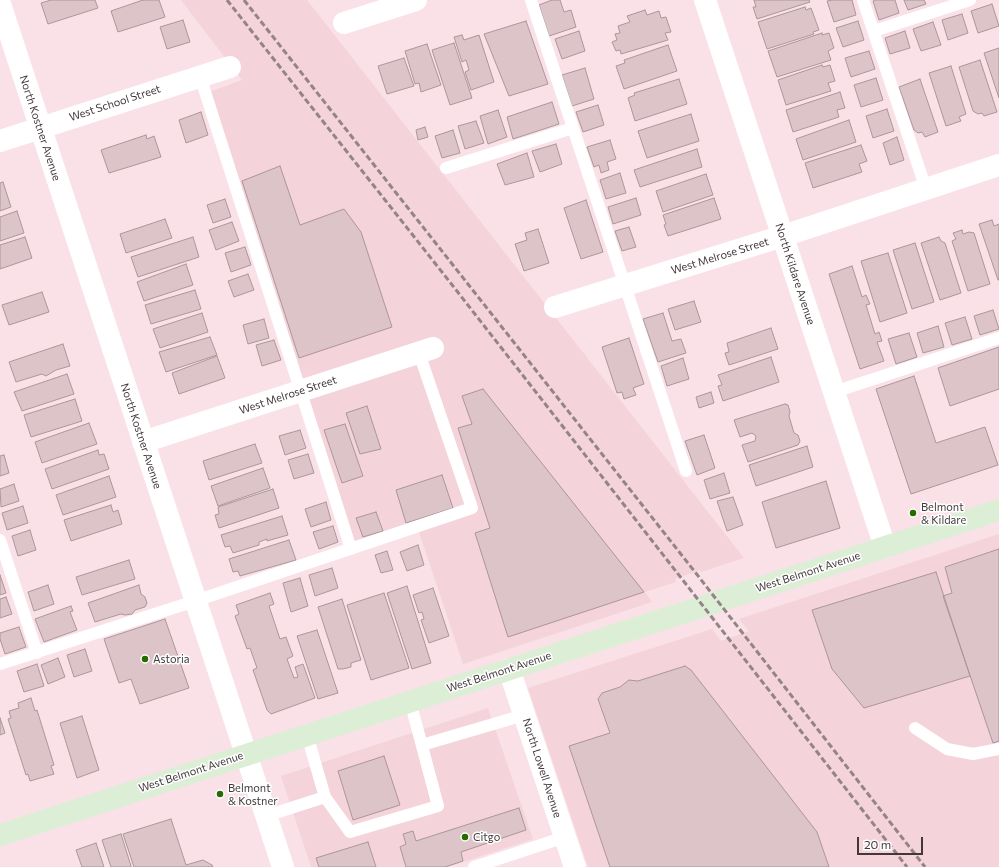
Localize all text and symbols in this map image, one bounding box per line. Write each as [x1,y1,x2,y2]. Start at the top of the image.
street label: North Kostner Avenue [17,73,63,183]
street label: West School Street [68,82,162,124]
street label: North Kildare Avenue [772,222,818,326]
street label: West Melrose Street [669,235,771,277]
street label: West Melrose Street [238,373,338,417]
street label: North Kostner Avenue [118,381,164,491]
place label: Belmont & Kildare [921,500,966,526]
marker: Belmont & Kildare [908,508,918,518]
street label: West Belmont Avenue [754,549,862,595]
street label: West Belmont Avenue [445,649,553,695]
place label: Astoria [153,652,190,666]
marker: Astoria [140,654,150,664]
street label: North Lowell Avenue [520,717,564,819]
street label: West Belmont Avenue [137,749,245,795]
place label: Belmont & Kostner [228,781,278,807]
marker: Belmont & Kostner [215,789,225,799]
scale bar [859,829,925,855]
place label: Citgo [473,830,500,844]
marker: Citgo [460,832,470,842]
text: 20 m [864,837,891,851]

